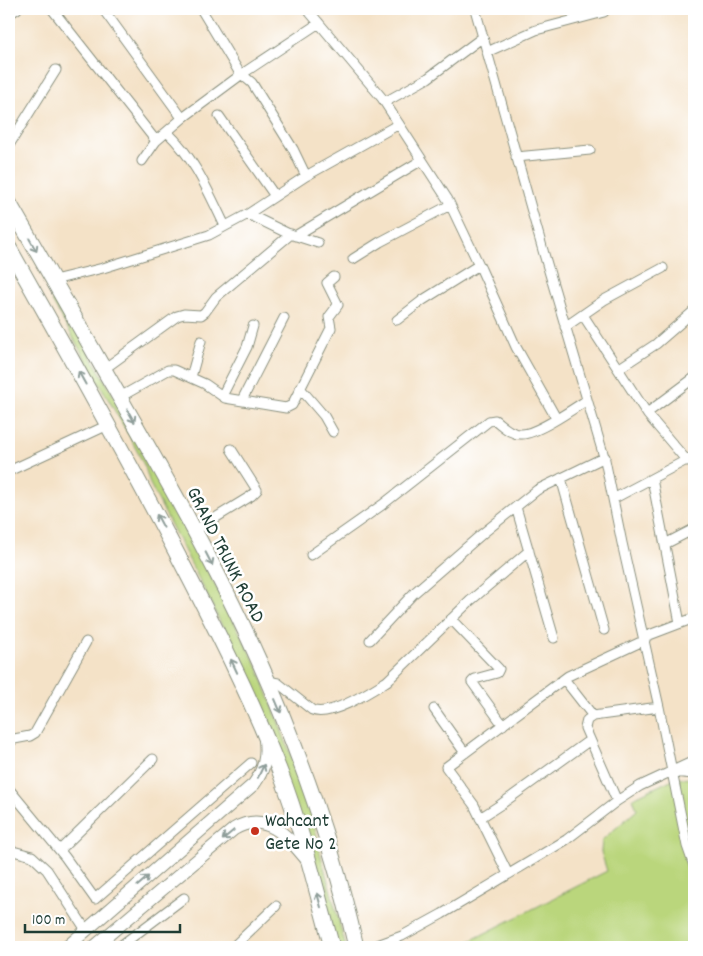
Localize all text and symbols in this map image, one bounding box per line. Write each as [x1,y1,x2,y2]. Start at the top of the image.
one-way arrow [29,237,39,251]
one-way arrow [77,371,87,386]
one-way arrow [127,409,137,423]
street label: GRAND TRUNK ROAD [178,483,271,628]
one-way arrow [155,514,164,529]
one-way arrow [205,551,214,566]
one-way arrow [228,659,238,674]
one-way arrow [274,698,284,713]
one-way arrow [256,763,266,778]
place label: Wahcant Gete No 2 [265,808,337,859]
marker: Wahcant Gete No 2 [249,825,261,837]
one-way arrow [221,829,234,840]
one-way arrow [136,876,149,887]
one-way arrow [314,893,324,909]
scale bar [25,901,180,933]
text: 100 m [32,910,65,932]

